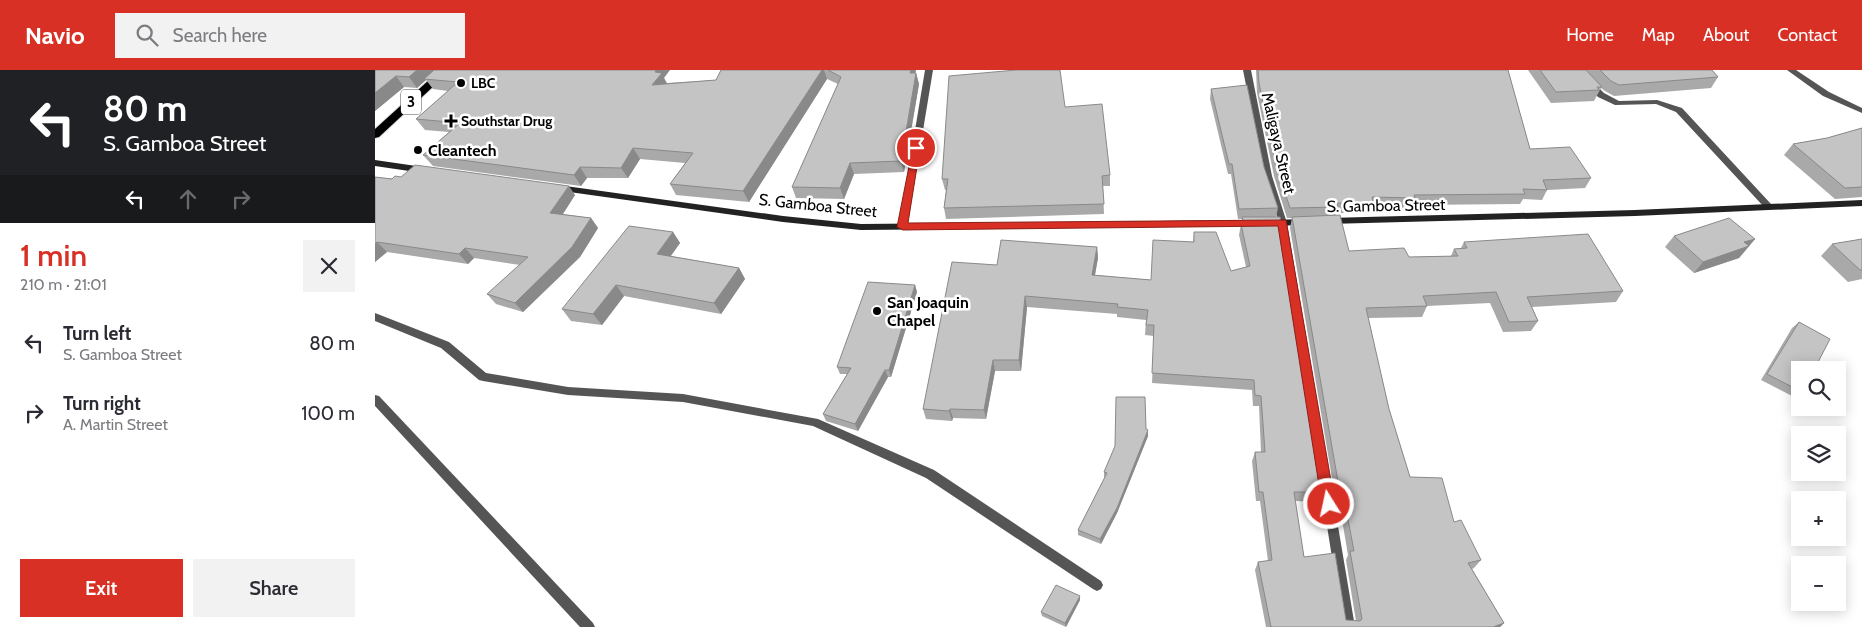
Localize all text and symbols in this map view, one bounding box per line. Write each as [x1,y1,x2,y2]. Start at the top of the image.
search box [115,13,465,58]
text: Navio [25,21,85,50]
icon: search [133,21,161,49]
text: Search here [173,24,267,47]
text: Home [1566,24,1614,46]
text: Map [1642,24,1675,46]
text: About [1703,24,1749,46]
text: Contact [1777,24,1837,46]
place label: LBC [471,74,496,92]
marker: LBC [455,77,467,89]
text: 80 m [103,87,187,130]
icon: left [20,90,85,155]
road number: 3 [401,90,421,114]
street label: Maligaya Street [1258,91,1300,196]
place label: Southstar Drug [461,112,552,130]
marker: Southstar Drug [445,115,457,127]
pin [895,127,937,169]
text: S. Gamboa Street [103,130,266,157]
icon: arrive [902,134,930,162]
place label: Cleantech [428,141,497,160]
marker: Cleantech [412,144,424,156]
icon: left [121,185,149,213]
icon: ahead [174,185,202,213]
icon: right [227,185,255,213]
street label: S. Gamboa Street [758,190,879,221]
street label: S. Gamboa Street [1326,195,1446,216]
text: 1 min [20,237,87,274]
button: close [303,240,355,292]
text: 210 m · 21:01 [20,275,107,294]
place label: San Joaquin Chapel [887,293,969,330]
marker: San Joaquin Chapel [871,305,883,317]
text: Turn left [63,322,131,345]
icon: left [20,329,48,357]
text: 80 m [309,332,355,355]
text: S. Gamboa Street [63,345,182,364]
map controls [1791,361,1846,611]
button: search [1791,361,1846,416]
text: Turn right [63,392,141,415]
icon: right [20,399,48,427]
text: 100 m [301,402,355,425]
text: A. Martin Street [63,415,168,434]
button: layers [1791,426,1846,481]
position arrow [1302,477,1354,529]
button: + [1791,491,1846,546]
button: − [1791,556,1846,611]
button: Exit [20,559,183,617]
button: Share [193,559,355,617]

